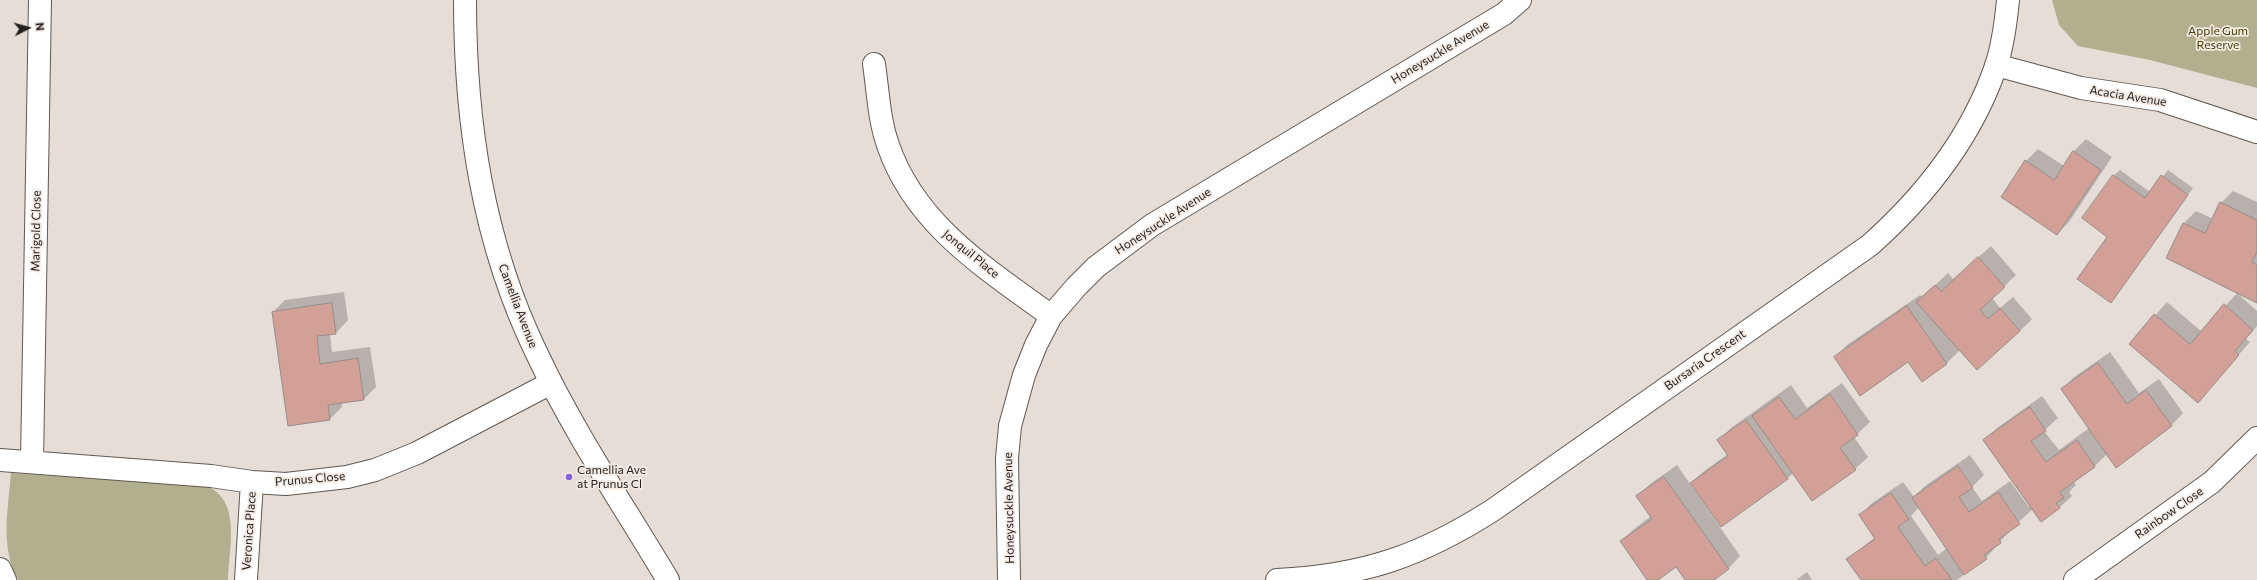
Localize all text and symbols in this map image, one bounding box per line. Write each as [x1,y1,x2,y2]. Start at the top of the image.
north arrow [8,8,48,48]
street label: Honeysuckle Avenue [1388,17,1492,87]
text: N [34,22,47,31]
park label: Apple Gum Reserve [2188,24,2248,52]
street label: Acacia Avenue [2088,83,2168,109]
street label: Honeysuckle Avenue [1112,185,1214,257]
street label: Marigold Close [28,190,44,272]
street label: Jonquil Place [940,227,1002,281]
street label: Camellia Avenue [495,262,541,350]
street label: Bursaria Crescent [1662,327,1748,393]
street label: Honeysuckle Avenue [1001,452,1017,564]
place label: Camellia Ave at Prunus Cl [577,463,646,491]
street label: Prunus Close [274,469,346,489]
marker: Camellia Ave at Prunus Cl [564,472,574,482]
street label: Rainbow Close [2132,484,2206,542]
street label: Veronica Place [239,491,259,571]

